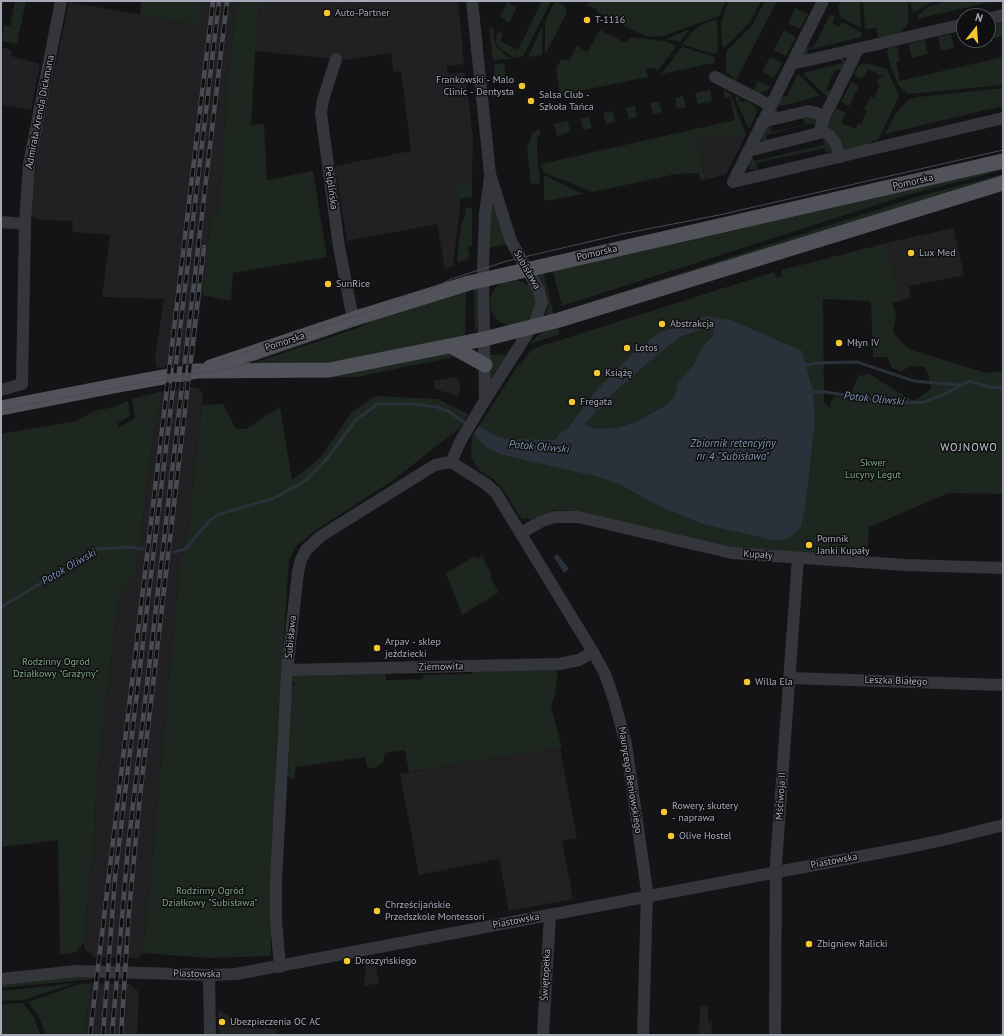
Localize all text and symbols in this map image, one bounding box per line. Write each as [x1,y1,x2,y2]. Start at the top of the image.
place label: Auto-Partner [335,7,390,19]
marker: Auto-Partner [322,8,332,18]
north arrow [956,8,996,48]
text: N [974,10,985,25]
place label: T-1116 [595,14,625,26]
marker: T-1116 [582,15,592,25]
street label: Admirała Arenda Dickmana [23,54,57,170]
place label: Frankowski - Malo Clinic - Dentysta [436,74,514,98]
marker: Frankowski - Malo Clinic - Dentysta [517,81,527,91]
place label: Salsa Club - Szkoła Tańca [539,89,594,112]
marker: Salsa Club - Szkoła Tańca [526,96,536,106]
street label: Pelplińska [322,166,340,210]
street label: Pomorska [891,171,935,193]
street label: Pomorska [575,242,619,264]
place label: Lux Med [919,247,956,259]
street label: Subisława [511,248,543,292]
marker: Lux Med [906,248,916,258]
place label: SunRice [336,278,370,290]
marker: SunRice [323,279,333,289]
place label: Abstrakcja [670,318,714,330]
marker: Abstrakcja [657,319,667,329]
street label: Pomorska [263,330,307,354]
place label: Młyn IV [847,337,879,349]
marker: Młyn IV [834,338,844,348]
place label: Lotos [635,342,658,354]
marker: Lotos [622,343,632,353]
place label: Książę [605,367,632,379]
marker: Książę [592,368,602,378]
water label: Potok Oliwski [843,389,905,409]
place label: Fregata [580,396,612,408]
marker: Fregata [567,397,577,407]
water label: Zbiornik retencyjny nr 4 "Subisława" [690,437,776,463]
water label: Potok Oliwski [508,438,570,456]
district label: WOJNOWO [940,441,998,455]
park label: Skwer Lucyny Legut [845,457,901,480]
place label: Pomnik Janki Kupały [817,533,870,556]
marker: Pomnik Janki Kupały [804,540,814,550]
water label: Potok Oliwski [39,546,99,588]
street label: Kupały [743,548,773,562]
street label: Subisława [283,615,299,659]
place label: Arpav - sklep jeździecki [385,636,441,660]
marker: Arpav - sklep jeździecki [372,643,382,653]
park label: Rodzinny Ogród Działkowy "Grażyny" [13,656,99,680]
street label: Ziemowita [418,661,464,673]
street label: Leszka Białego [864,674,928,688]
place label: Willa Ela [755,676,793,688]
marker: Willa Ela [742,677,752,687]
street label: Maurycego Beniowskiego [616,726,644,834]
street label: Mściwoja II [773,772,789,820]
place label: Rowery, skutery - naprawa [672,800,738,824]
marker: Rowery, skutery - naprawa [659,807,669,817]
place label: Olive Hostel [679,830,731,842]
marker: Olive Hostel [666,831,676,841]
street label: Piastowska [810,851,858,871]
park label: Rodzinny Ogród Działkowy "Subisława" [162,885,258,908]
place label: Chrześcijańskie Przedszkole Montessori [385,899,485,922]
marker: Chrześcijańskie Przedszkole Montessori [372,906,382,916]
street label: Piastowska [492,911,540,931]
place label: Zbigniew Ralicki [817,938,887,950]
marker: Zbigniew Ralicki [804,939,814,949]
street label: Świętopełka [539,949,553,1001]
place label: Droszyńskiego [355,955,416,967]
marker: Droszyńskiego [342,956,352,966]
street label: Piastowska [173,968,221,980]
place label: Ubezpieczenia OC AC [230,1016,320,1028]
marker: Ubezpieczenia OC AC [217,1017,227,1027]

